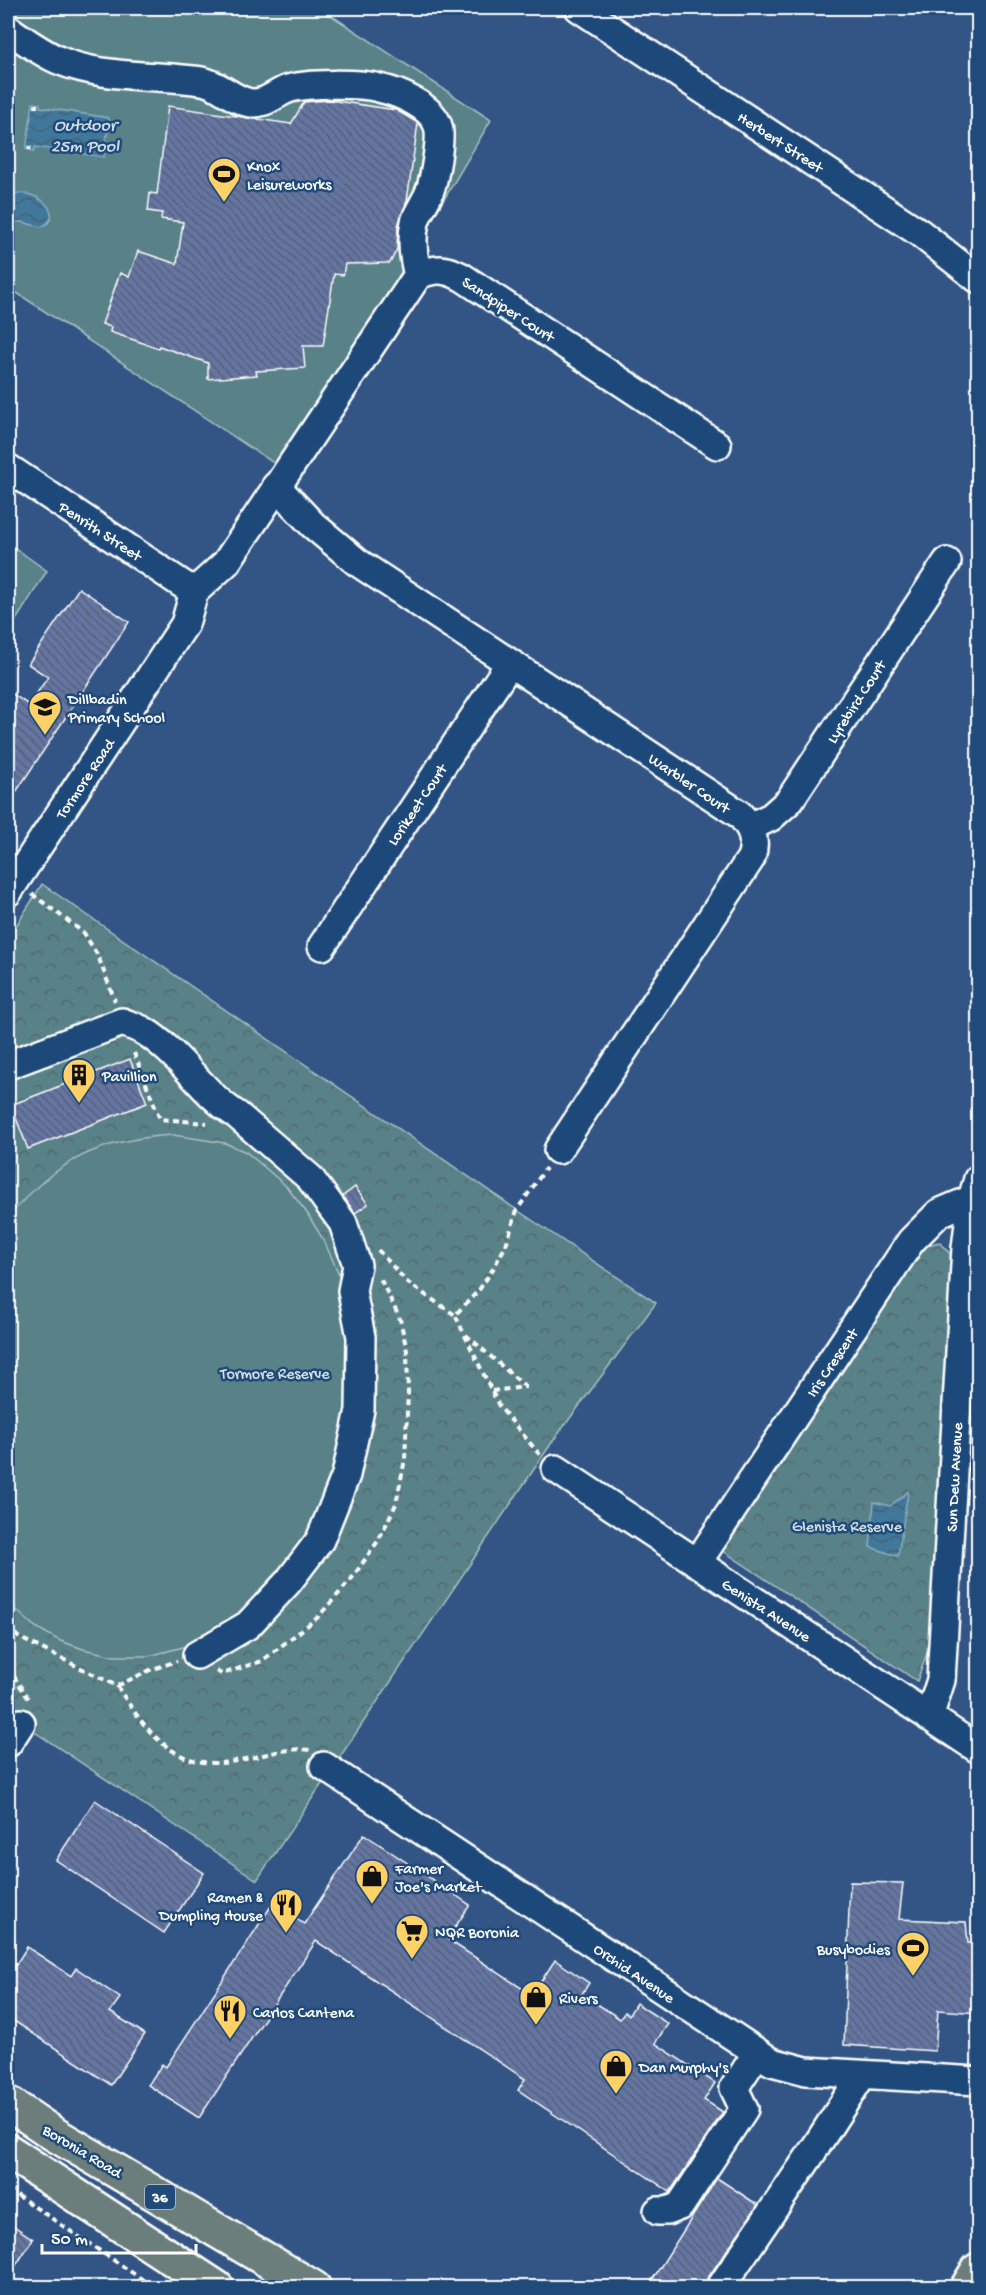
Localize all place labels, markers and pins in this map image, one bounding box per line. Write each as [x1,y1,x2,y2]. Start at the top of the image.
sports icon: Knox Leisureworks [206,156,242,203]
place label: Knox Leisureworks [247,159,332,196]
school or university icon: Dillbadin Primary School [27,689,63,736]
place label: Dillbadin Primary School [67,692,165,729]
building icon: Pavillion [61,1057,97,1104]
place label: Pavillion [101,1069,157,1088]
shop icon: Farmer Joe's Market [354,1858,390,1905]
place label: Farmer Joe's Market [394,1861,483,1898]
restaurant icon: Ramen & Dumpling House [268,1887,304,1934]
place label: Ramen & Dumpling House [158,1890,264,1927]
supermarket icon: NQR Boronia [394,1913,430,1960]
place label: NQR Boronia [435,1925,520,1944]
sports icon: Busybodies [895,1930,931,1977]
place label: Busybodies [816,1942,891,1961]
shop icon: Rivers [518,1979,554,2026]
place label: Rivers [559,1991,599,2010]
restaurant icon: Carlos Cantena [212,1993,248,2040]
place label: Carlos Cantena [253,2005,355,2024]
shop icon: Dan Murphy's [598,2048,634,2095]
place label: Dan Murphy's [638,2060,729,2079]

